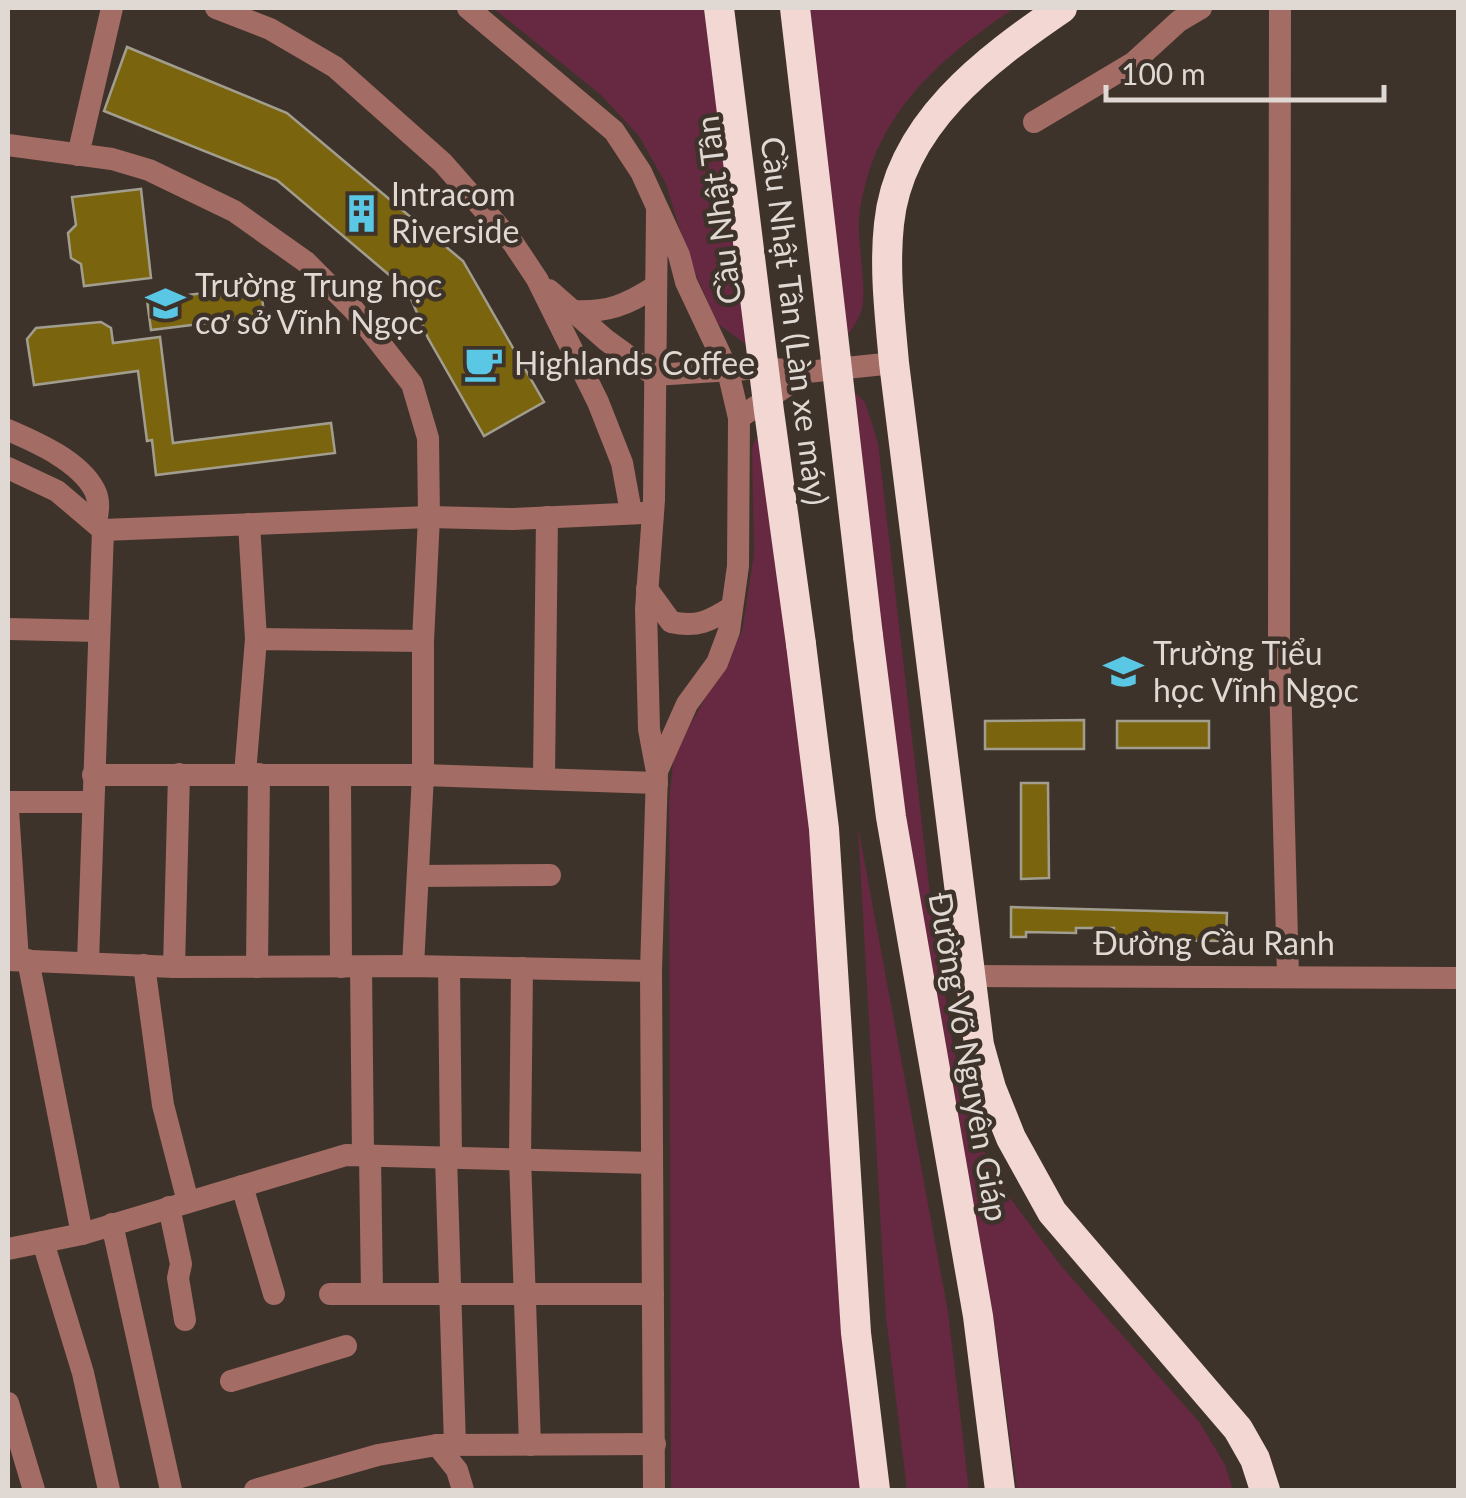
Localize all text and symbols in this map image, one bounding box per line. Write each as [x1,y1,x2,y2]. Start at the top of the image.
scale bar [1106,40,1384,102]
text: 100 m [1121,55,1206,91]
street label: Cầu Nhật Tân [687,114,748,307]
street label: Cầu Nhật Tân (Làn xe máy) [754,134,837,507]
place label: Intracom Riverside [391,174,519,250]
building icon: Intracom Riverside [340,192,382,234]
place label: Trường Trung học cơ sở Vĩnh Ngọc [195,265,442,341]
school or university icon: Trường Trung học cơ sở Vĩnh Ngọc [144,283,186,325]
cafe icon: Highlands Coffee [463,343,505,385]
place label: Highlands Coffee [514,343,755,382]
place label: Trường Tiểu học Vĩnh Ngọc [1153,633,1359,709]
school or university icon: Trường Tiểu học Vĩnh Ngọc [1102,651,1144,693]
street label: Đường Võ Nguyên Giáp [921,889,1018,1224]
street label: Đường Cầu Ranh [1093,923,1335,962]

